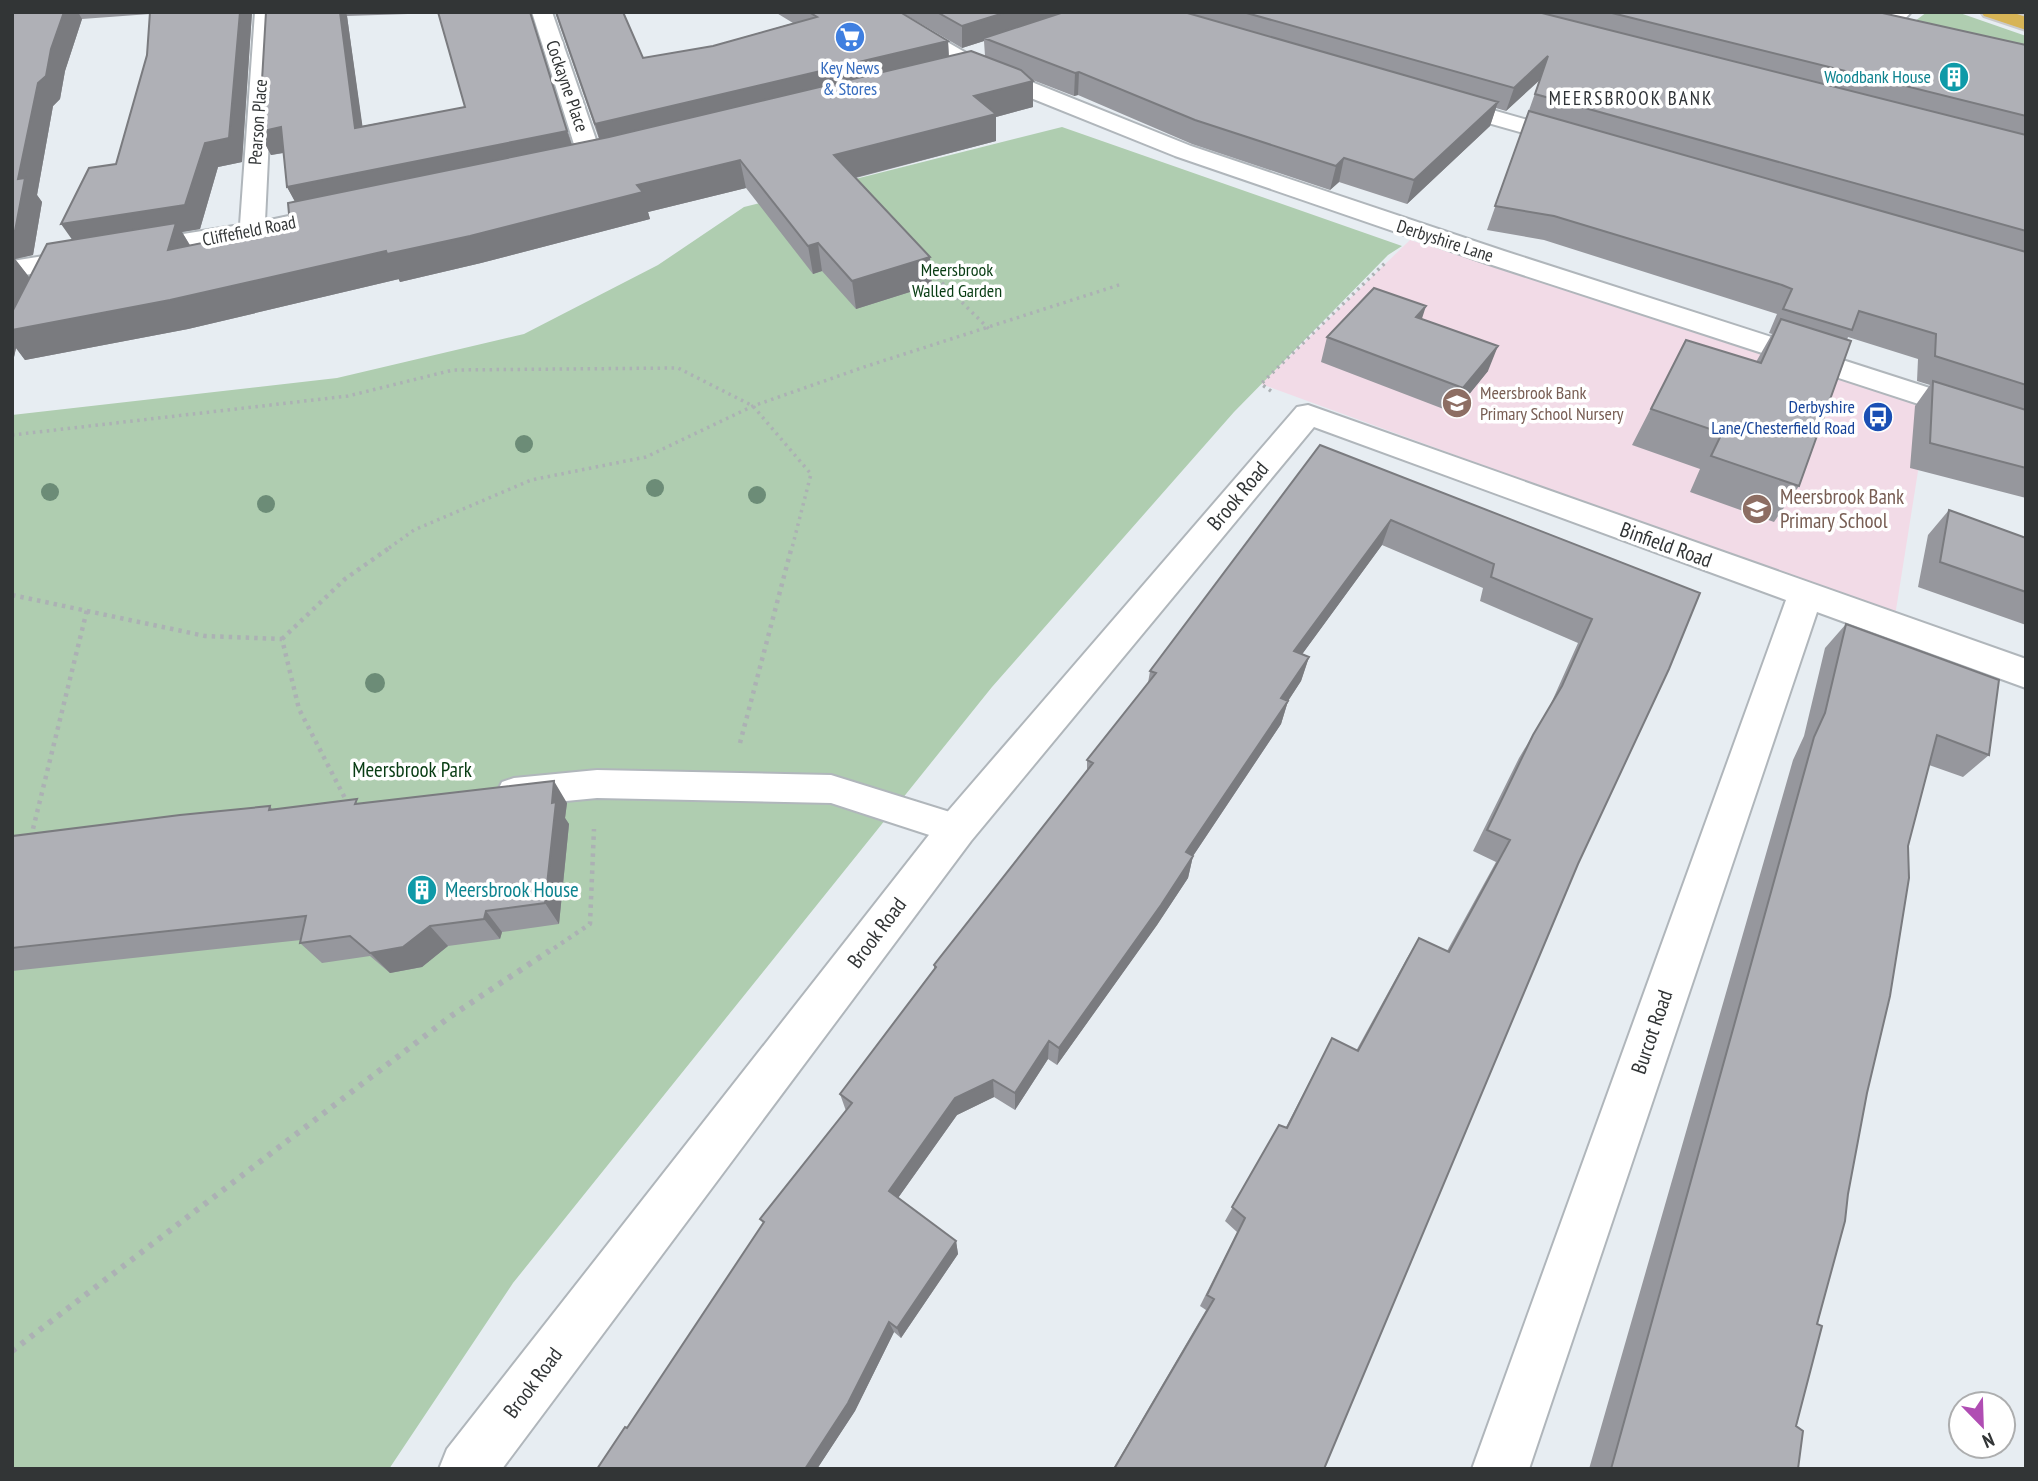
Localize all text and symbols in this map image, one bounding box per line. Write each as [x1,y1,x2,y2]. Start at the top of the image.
supermarket icon: Key News & Stores [833,20,867,54]
street label: Cockayne Place [541,37,594,135]
place label: Key News & Stores [820,56,880,100]
building icon: Woodbank House [1937,60,1971,94]
place label: Woodbank House [1824,65,1931,88]
street label: Pearson Place [243,78,272,166]
district label: MEERSBROOK BANK [1549,86,1713,110]
street label: Cliffefield Road [200,210,298,251]
street label: Derbyshire Lane [1394,214,1496,267]
park label: Meersbrook Walled Garden [912,258,1002,302]
place label: Meersbrook Bank Primary School Nursery [1480,381,1624,425]
school or university icon: Meersbrook Bank Primary School Nursery [1440,386,1474,420]
place label: Derbyshire Lane/Chesterfield Road [1711,395,1855,439]
bus stop icon: Derbyshire Lane/Chesterfield Road [1861,400,1895,434]
street label: Brook Road [1201,456,1274,536]
place label: Meersbrook Bank Primary School [1780,483,1904,534]
school or university icon: Meersbrook Bank Primary School [1740,492,1774,526]
street label: Binfield Road [1617,515,1716,574]
park label: Meersbrook Park [352,756,472,783]
building icon: Meersbrook House [405,873,439,907]
place label: Meersbrook House [445,876,579,903]
street label: Brook Road [841,892,912,973]
street label: Burcot Road [1625,986,1678,1077]
street label: Brook Road [497,1342,568,1423]
north arrow [1947,1390,2017,1460]
text: N [1979,1428,1998,1454]

